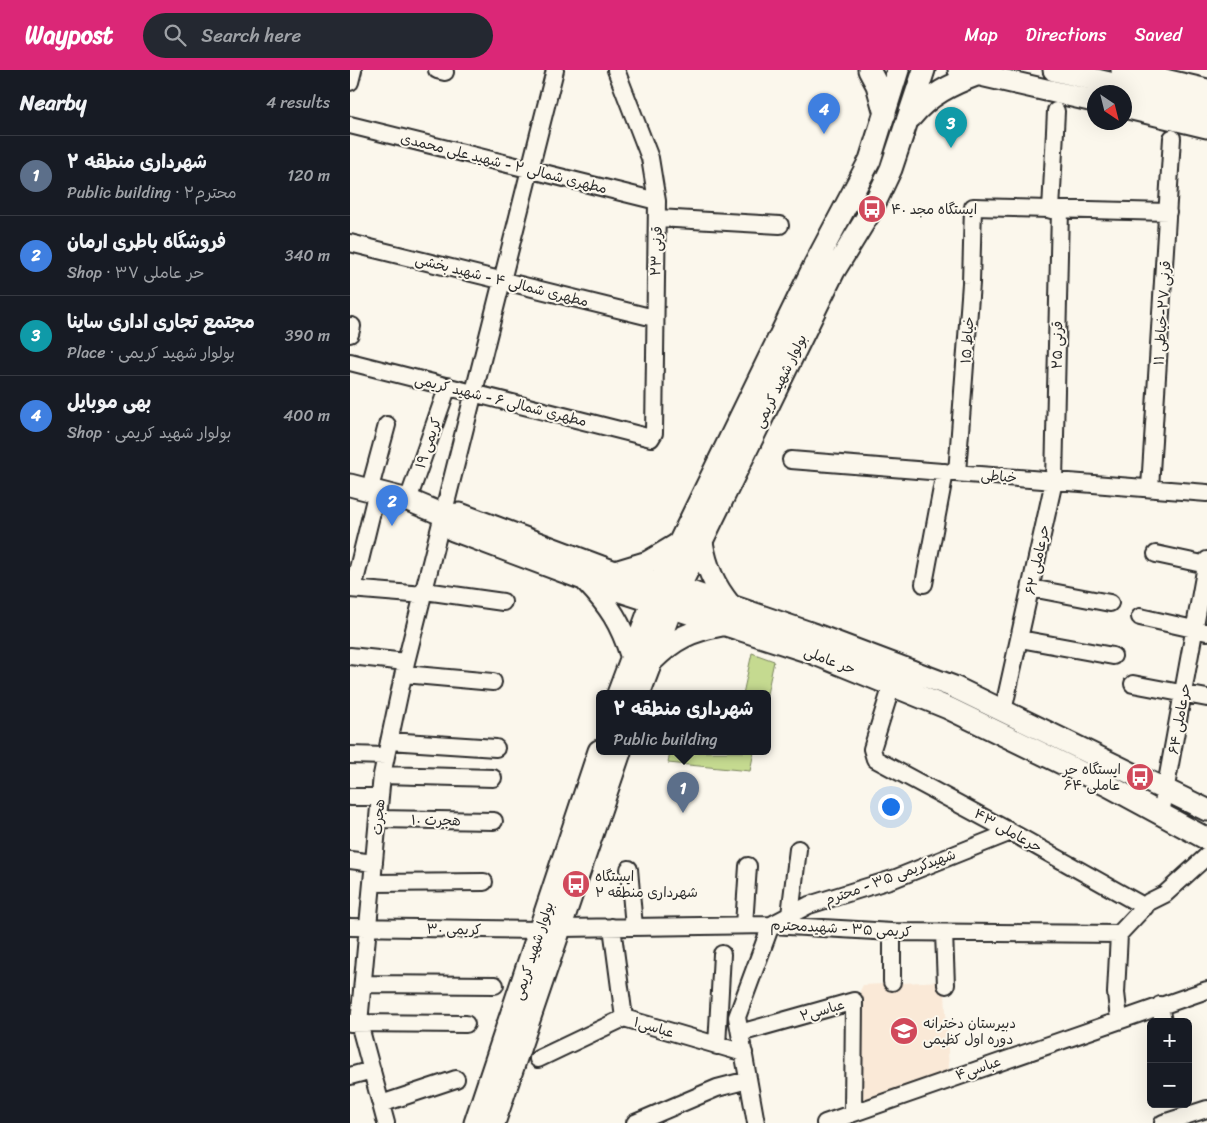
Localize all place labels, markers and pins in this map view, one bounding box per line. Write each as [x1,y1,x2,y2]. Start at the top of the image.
pin: 4 [808,93,840,134]
pin: 3 [935,107,967,148]
bus stop icon: ایستگاه مجد ۴۰ [857,194,887,224]
place label: ایستگاه مجد ۴۰ [891,197,977,222]
pin: 2 [376,485,408,526]
place label: ایستگاه حر عاملی ۶۴ [1062,757,1121,798]
bus stop icon: ایستگاه حر عاملی ۶۴ [1125,762,1155,792]
pin: 1 [667,772,699,813]
place label: ایستگاه شهرداری منطقه ۲ [595,864,698,905]
bus stop icon: ایستگاه شهرداری منطقه ۲ [561,869,591,899]
place label: دبیرستان دخترانه دوره اول کظیمی [923,1011,1016,1052]
school or university icon: دبیرستان دخترانه دوره اول کظیمی [889,1016,919,1046]

